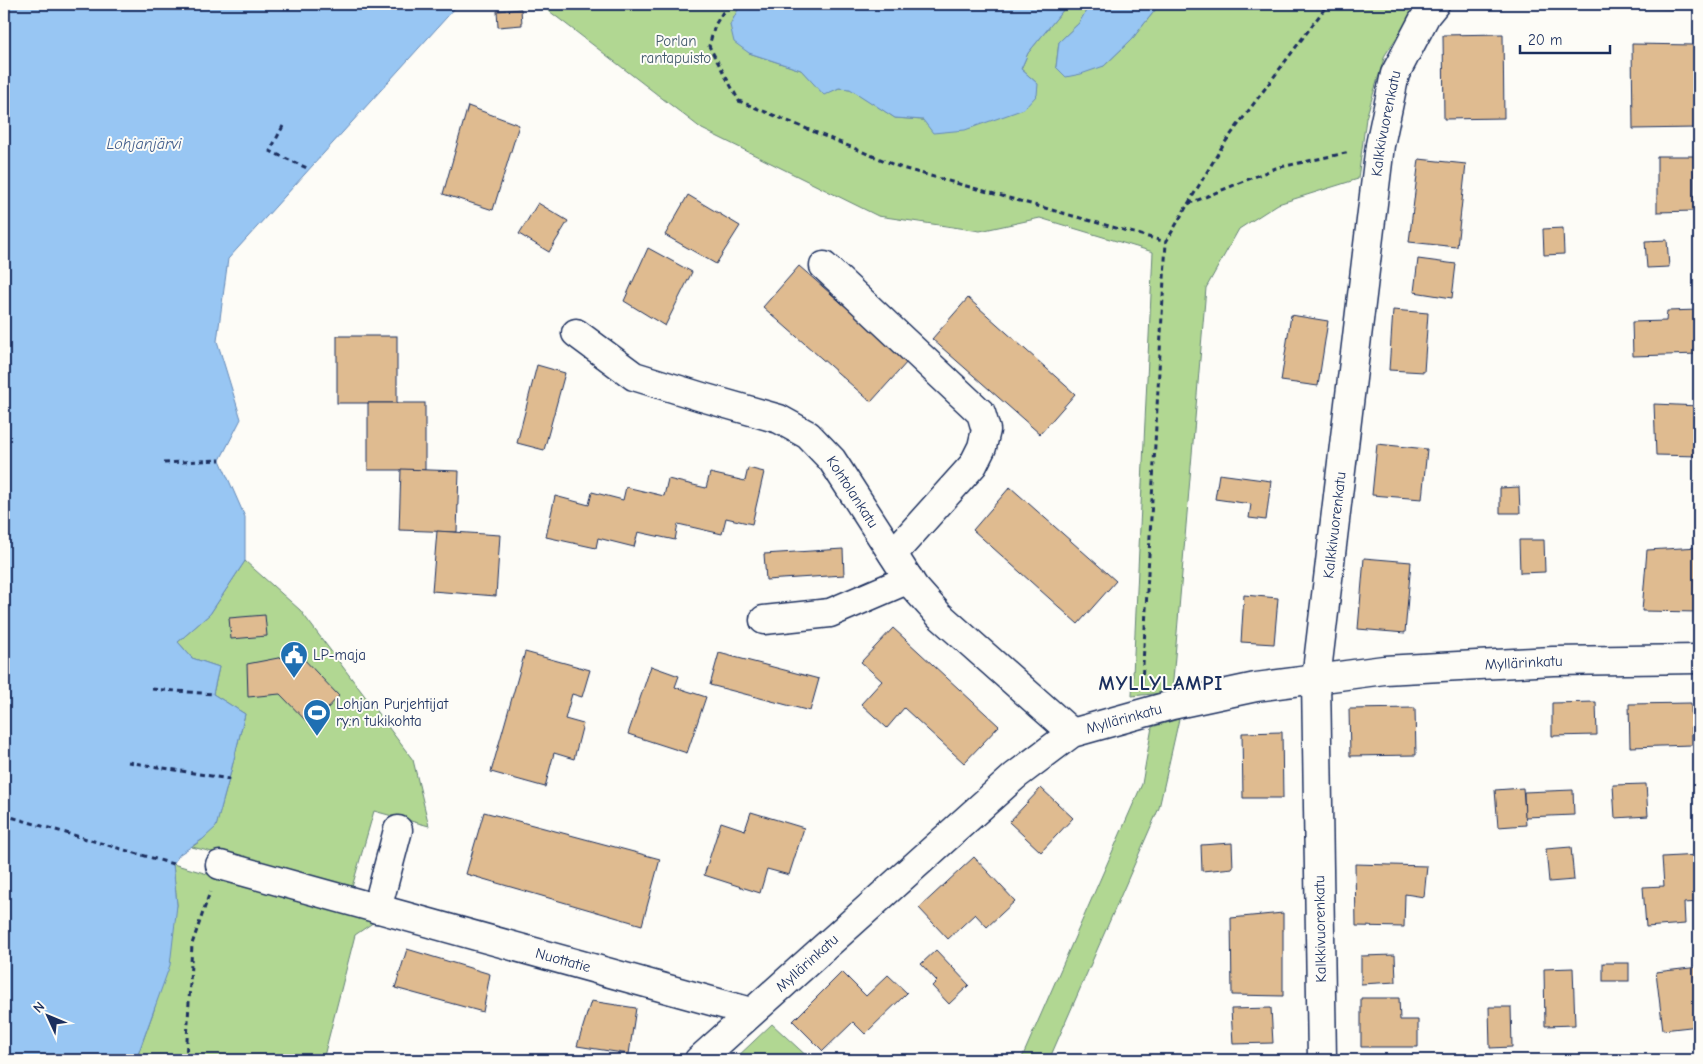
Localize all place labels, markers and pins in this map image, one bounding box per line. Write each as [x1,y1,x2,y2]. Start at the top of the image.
public building icon: LP-maja [279,640,309,679]
place label: LP-maja [313,646,366,664]
place label: Lohjan Purjehtijat ry:n tukikohta [336,695,449,730]
sports icon: Lohjan Purjehtijat ry:n tukikohta [302,698,332,737]

